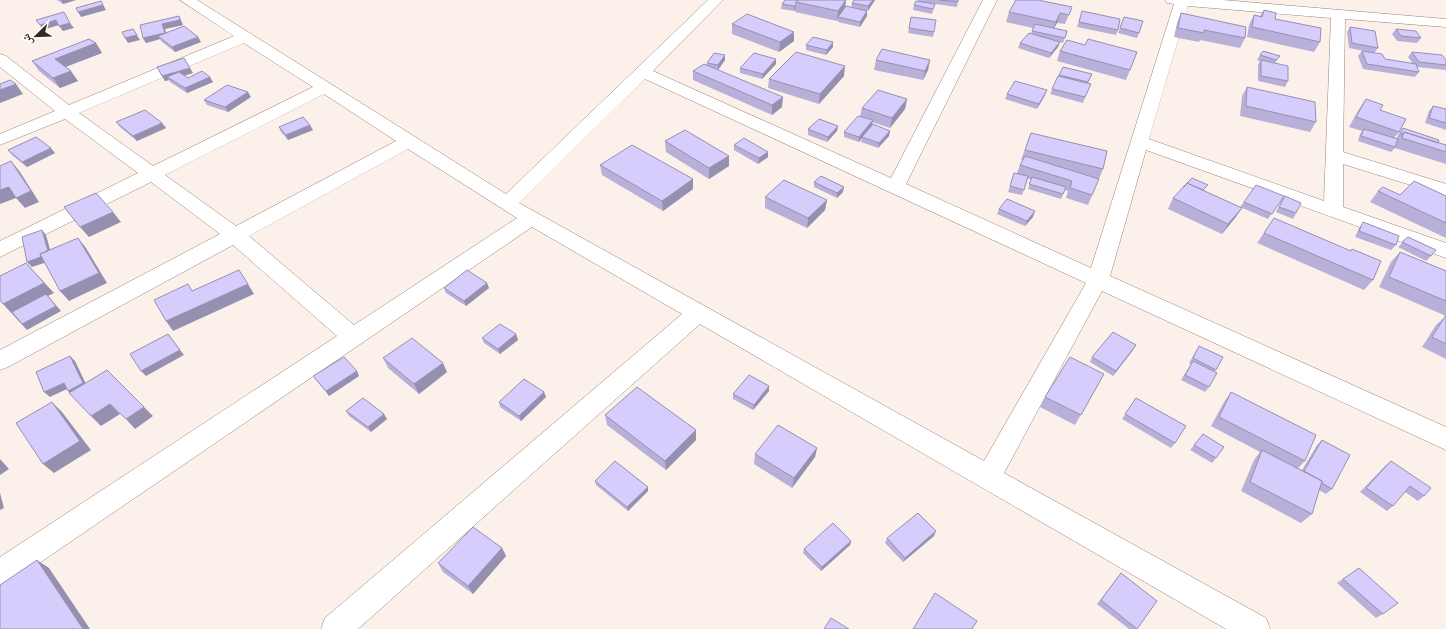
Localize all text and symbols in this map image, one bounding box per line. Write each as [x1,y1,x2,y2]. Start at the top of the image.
north arrow [16,16,56,56]
text: ش [19,31,36,48]

